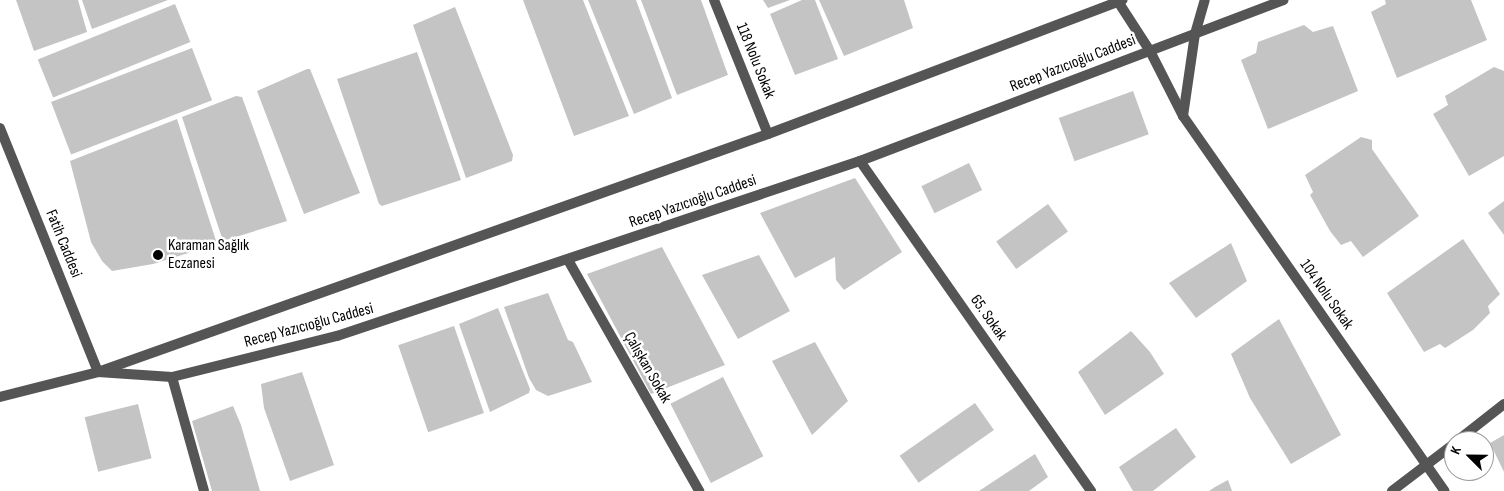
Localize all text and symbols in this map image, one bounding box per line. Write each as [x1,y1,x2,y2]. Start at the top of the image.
street label: 118 Nolu Sokak [731,20,779,102]
street label: Recep Yazıcıoğlu Caddesi [1007,31,1139,97]
street label: Recep Yazıcıoğlu Caddesi [627,171,759,233]
street label: Fatih Caddesi [41,207,85,281]
place label: Karaman Sağlık Eczanesi [168,236,249,274]
marker: Karaman Sağlık Eczanesi [152,249,164,261]
street label: 104 Nolu Sokak [1295,256,1357,334]
street label: 65. Sokak [966,292,1010,344]
street label: Recep Yazıcıoğlu Caddesi [242,300,376,352]
street label: Çalışkan Sokak [619,329,675,407]
north arrow [1444,431,1494,481]
text: K [1446,444,1465,457]

